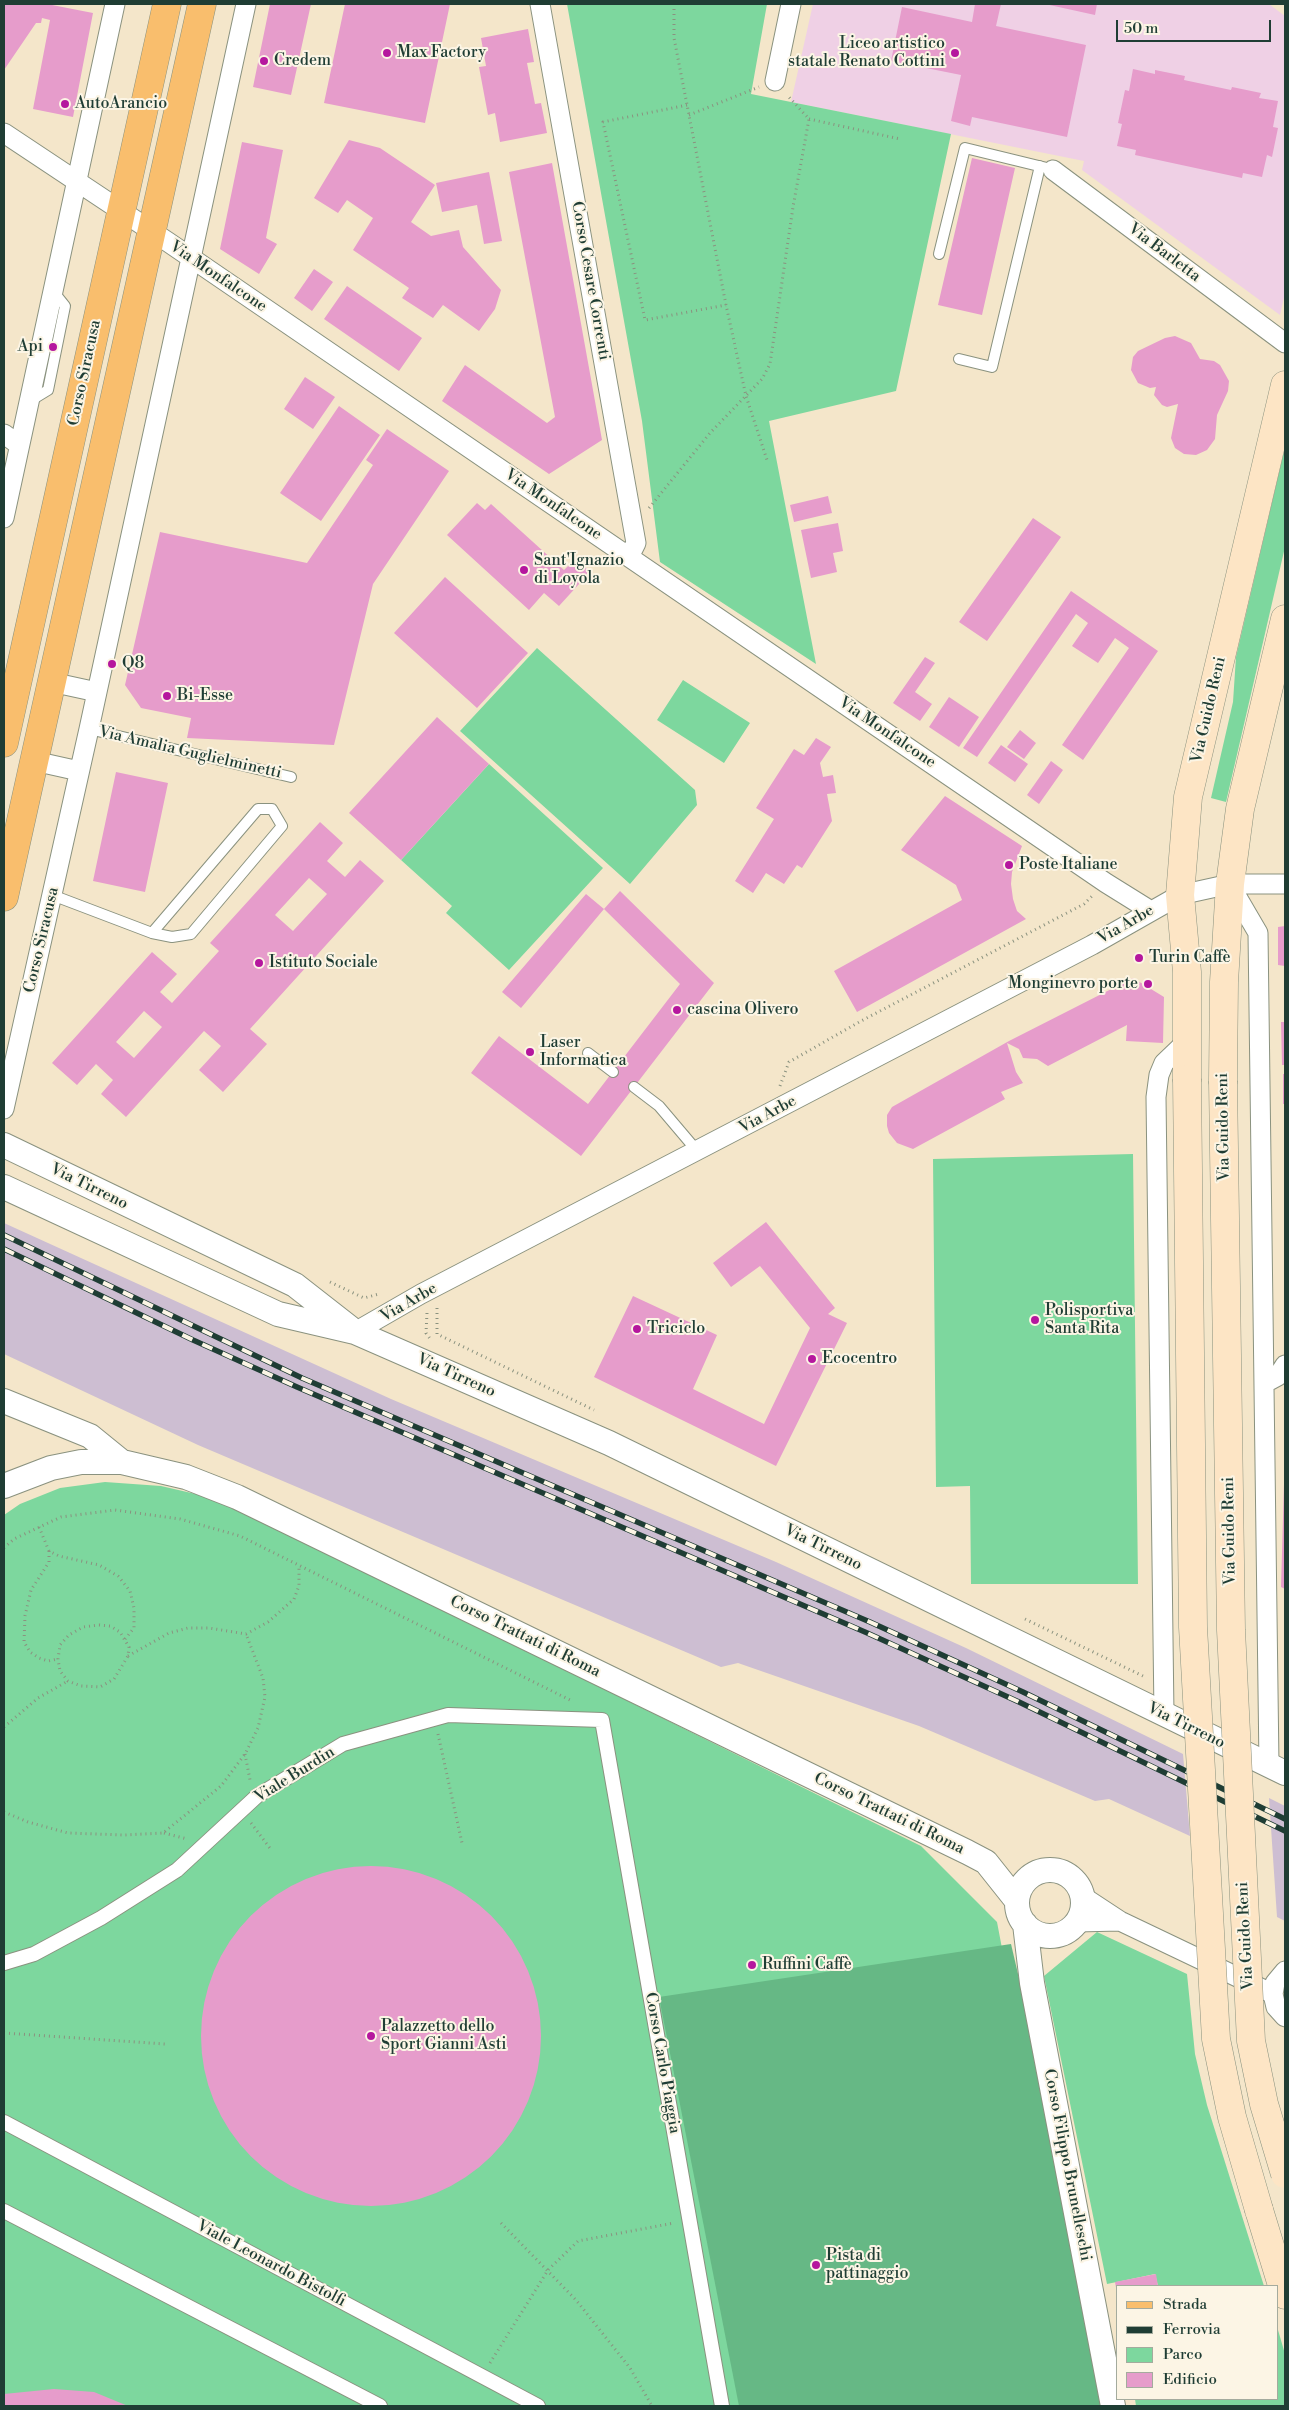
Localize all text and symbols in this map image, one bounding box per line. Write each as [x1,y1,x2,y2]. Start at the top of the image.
scale bar [1119,10,1274,42]
text: 50 m [1124,19,1158,38]
place label: Liceo artistico statale Renato Cottini [788,34,945,72]
place label: Max Factory [397,43,486,63]
marker: Max Factory [381,47,393,59]
marker: Liceo artistico statale Renato Cottini [949,47,961,59]
place label: Credem [274,51,331,71]
marker: Credem [258,55,270,67]
place label: AutoArancio [75,94,167,114]
marker: AutoArancio [59,98,71,110]
street label: Corso Cesare Correnti [567,200,613,362]
street label: Via Barletta [1124,220,1204,286]
street label: Via Monfalcone [166,237,270,317]
street label: Corso Siracusa [64,318,106,428]
place label: Api [17,337,43,357]
marker: Api [47,341,59,353]
street label: Via Monfalcone [501,465,605,545]
place label: Sant'Ignazio di Loyola [534,551,624,589]
marker: Sant'Ignazio di Loyola [518,564,530,576]
place label: Q8 [122,654,144,674]
street label: Via Guido Reni [1187,655,1231,765]
marker: Q8 [106,658,118,670]
place label: Bi-Esse [177,686,233,706]
marker: Bi-Esse [161,690,173,702]
street label: Via Monfalcone [835,693,939,773]
street label: Via Amalia Guglielminetti [97,723,283,783]
place label: Poste Italiane [1019,855,1118,875]
marker: Poste Italiane [1003,859,1015,871]
street label: Corso Siracusa [21,885,63,995]
street label: Via Arbe [1094,901,1158,949]
place label: Turin Caffè [1149,948,1231,968]
marker: Turin Caffè [1133,952,1145,964]
place label: Istituto Sociale [269,953,378,973]
marker: Istituto Sociale [253,957,265,969]
place label: Monginevro porte [1008,974,1138,994]
marker: Monginevro porte [1142,978,1154,990]
place label: cascina Olivero [687,1000,799,1020]
marker: cascina Olivero [671,1004,683,1016]
place label: Laser Informatica [540,1033,627,1071]
marker: Laser Informatica [524,1046,536,1058]
street label: Via Guido Reni [1213,1073,1235,1181]
street label: Via Arbe [736,1092,800,1138]
street label: Via Tirreno [47,1160,131,1214]
street label: Via Arbe [377,1279,441,1327]
place label: Polisportiva Santa Rita [1045,1301,1133,1339]
marker: Polisportiva Santa Rita [1029,1314,1041,1326]
place label: Triciclo [647,1319,705,1339]
marker: Triciclo [631,1323,643,1335]
place label: Ecocentro [822,1349,897,1369]
street label: Via Tirreno [414,1350,498,1402]
marker: Ecocentro [806,1353,818,1365]
street label: Via Guido Reni [1219,1477,1241,1585]
street label: Via Tirreno [781,1521,865,1575]
street label: Corso Trattati di Roma [446,1592,604,1682]
street label: Via Tirreno [1144,1699,1228,1753]
street label: Viale Burdin [251,1743,339,1807]
street label: Corso Trattati di Roma [810,1769,968,1859]
street label: Via Guido Reni [1234,1881,1258,1991]
place label: Ruffini Caffè [762,1955,852,1975]
marker: Ruffini Caffè [746,1959,758,1971]
street label: Corso Carlo Piaggia [640,1991,684,2135]
place label: Palazzetto dello Sport Gianni Asti [381,2017,507,2055]
marker: Palazzetto dello Sport Gianni Asti [365,2030,377,2042]
street label: Corso Filippo Brunelleschi [1039,2067,1095,2263]
street label: Viale Leonardo Bistolfi [193,2217,349,2311]
place label: Pista di pattinaggio [826,2246,908,2284]
marker: Pista di pattinaggio [810,2259,822,2271]
legend [1116,2285,1279,2400]
text: Strada [1163,2295,1207,2314]
text: Ferrovia [1163,2320,1221,2339]
text: Parco [1163,2345,1202,2364]
text: Edificio [1163,2370,1217,2389]

